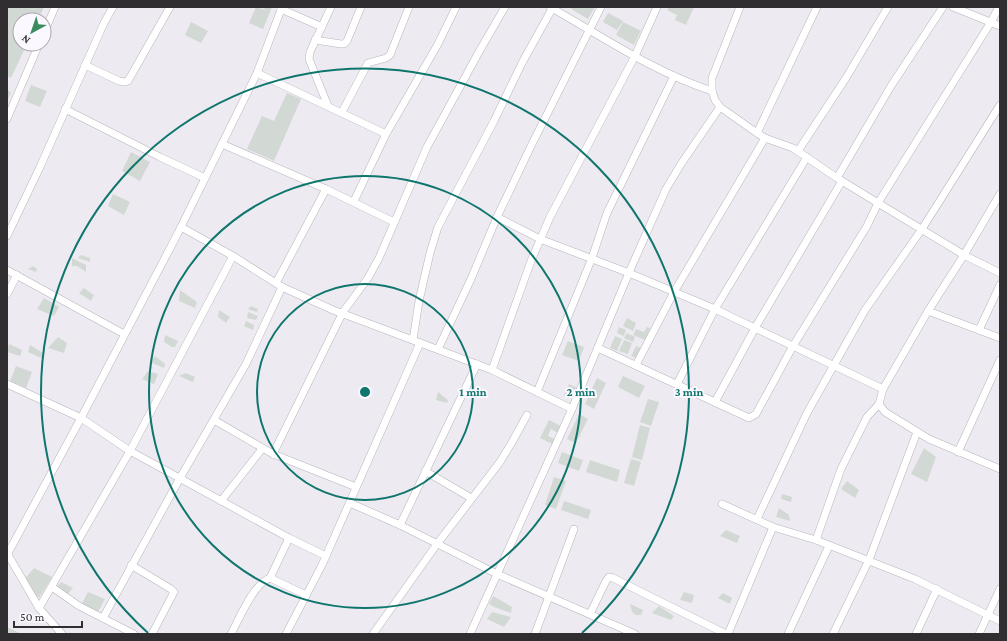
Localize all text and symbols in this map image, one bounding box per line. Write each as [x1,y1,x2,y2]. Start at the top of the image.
north arrow [12,12,52,52]
text: N [18,32,32,47]
centre of rings [358,385,372,399]
text: 1 min [459,385,487,399]
text: 2 min [567,385,596,399]
text: 3 min [675,385,703,399]
scale bar [14,603,82,629]
text: 50 m [20,610,45,624]

